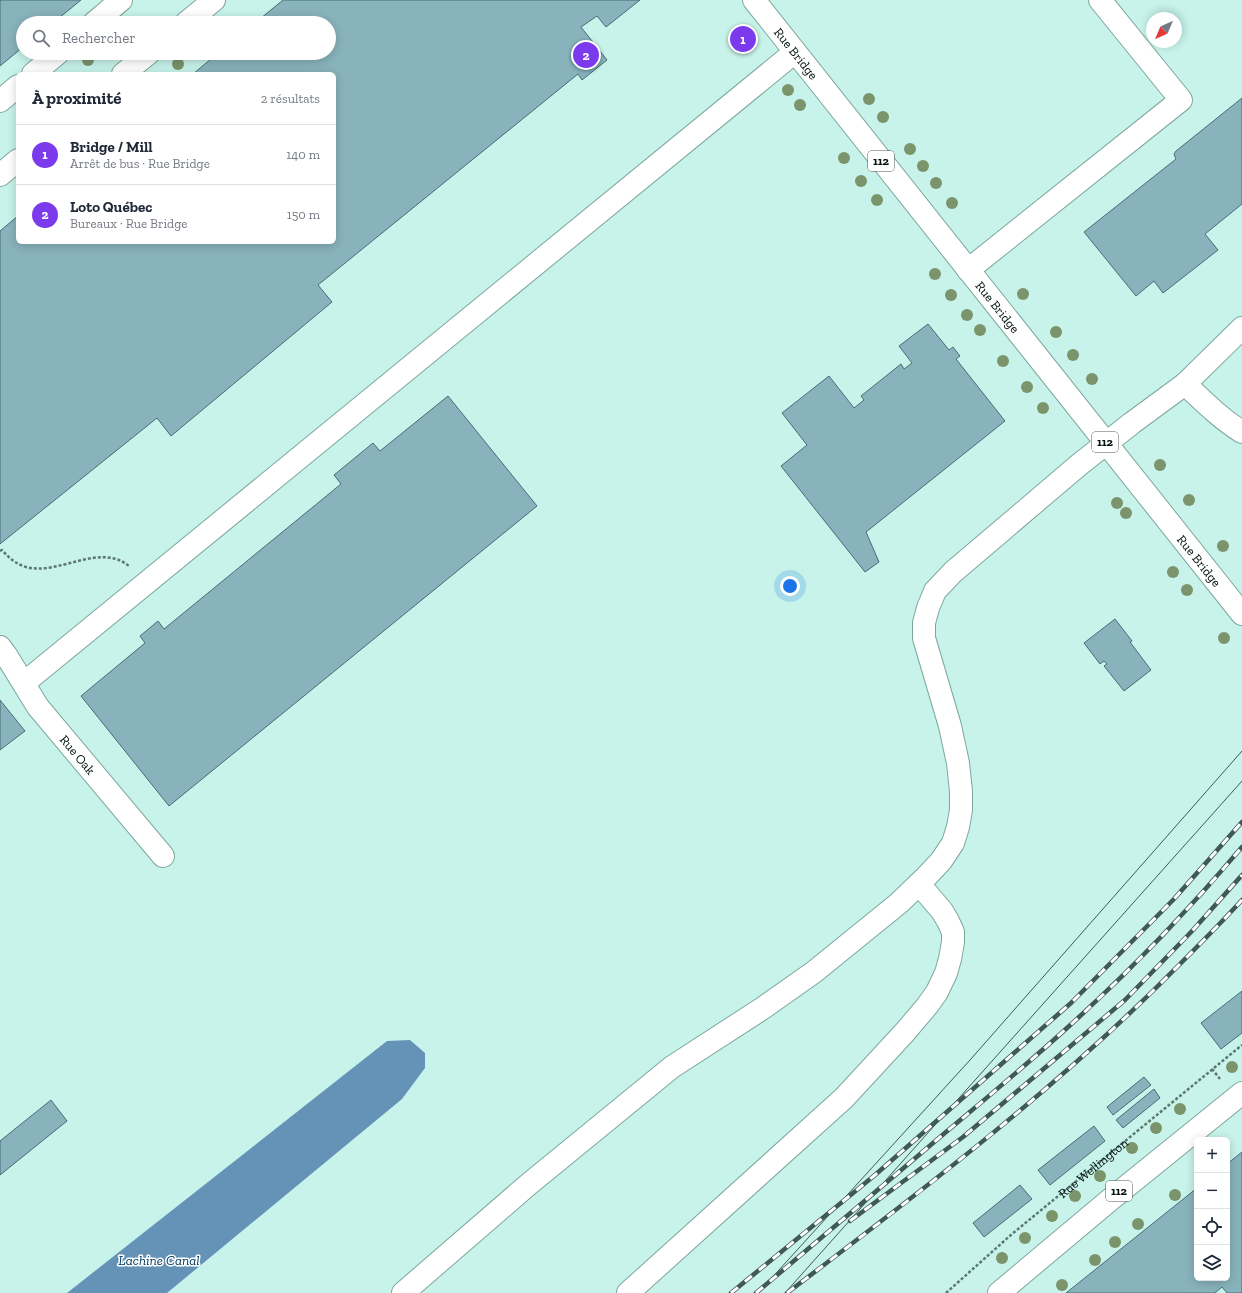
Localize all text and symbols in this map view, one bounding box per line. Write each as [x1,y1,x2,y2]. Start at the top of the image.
north arrow [1146,12,1182,48]
search box [16,16,336,60]
pin: 1 [730,24,756,54]
street label: Rue Bridge [771,24,821,82]
icon: search [30,27,52,49]
text: Rechercher [62,29,136,47]
pin: 2 [573,40,599,70]
text: À proximité [32,88,121,108]
text: 2 résultats [261,91,320,106]
text: Bridge / Mill [70,138,152,156]
text: 1 [42,147,48,162]
text: 140 m [286,147,320,162]
road number: 112 [868,151,894,171]
text: Arrêt de bus · Rue Bridge [70,156,210,171]
text: Loto Québec [70,198,152,216]
text: 2 [42,207,48,222]
text: 150 m [287,207,320,222]
text: Bureaux · Rue Bridge [70,216,187,231]
street label: Rue Bridge [973,278,1023,336]
road number: 112 [1092,432,1118,452]
street label: Rue Bridge [1174,532,1225,589]
your location [780,576,800,596]
street label: Rue Oak [57,732,99,777]
street label: Rue Wellington [1055,1134,1131,1201]
map controls [1194,1137,1230,1281]
button: + [1194,1137,1230,1173]
button: − [1194,1173,1230,1209]
road number: 112 [1106,1181,1132,1201]
button: locate [1194,1209,1230,1245]
button: layers [1194,1245,1230,1281]
water label: Lachine Canal [118,1252,200,1269]

